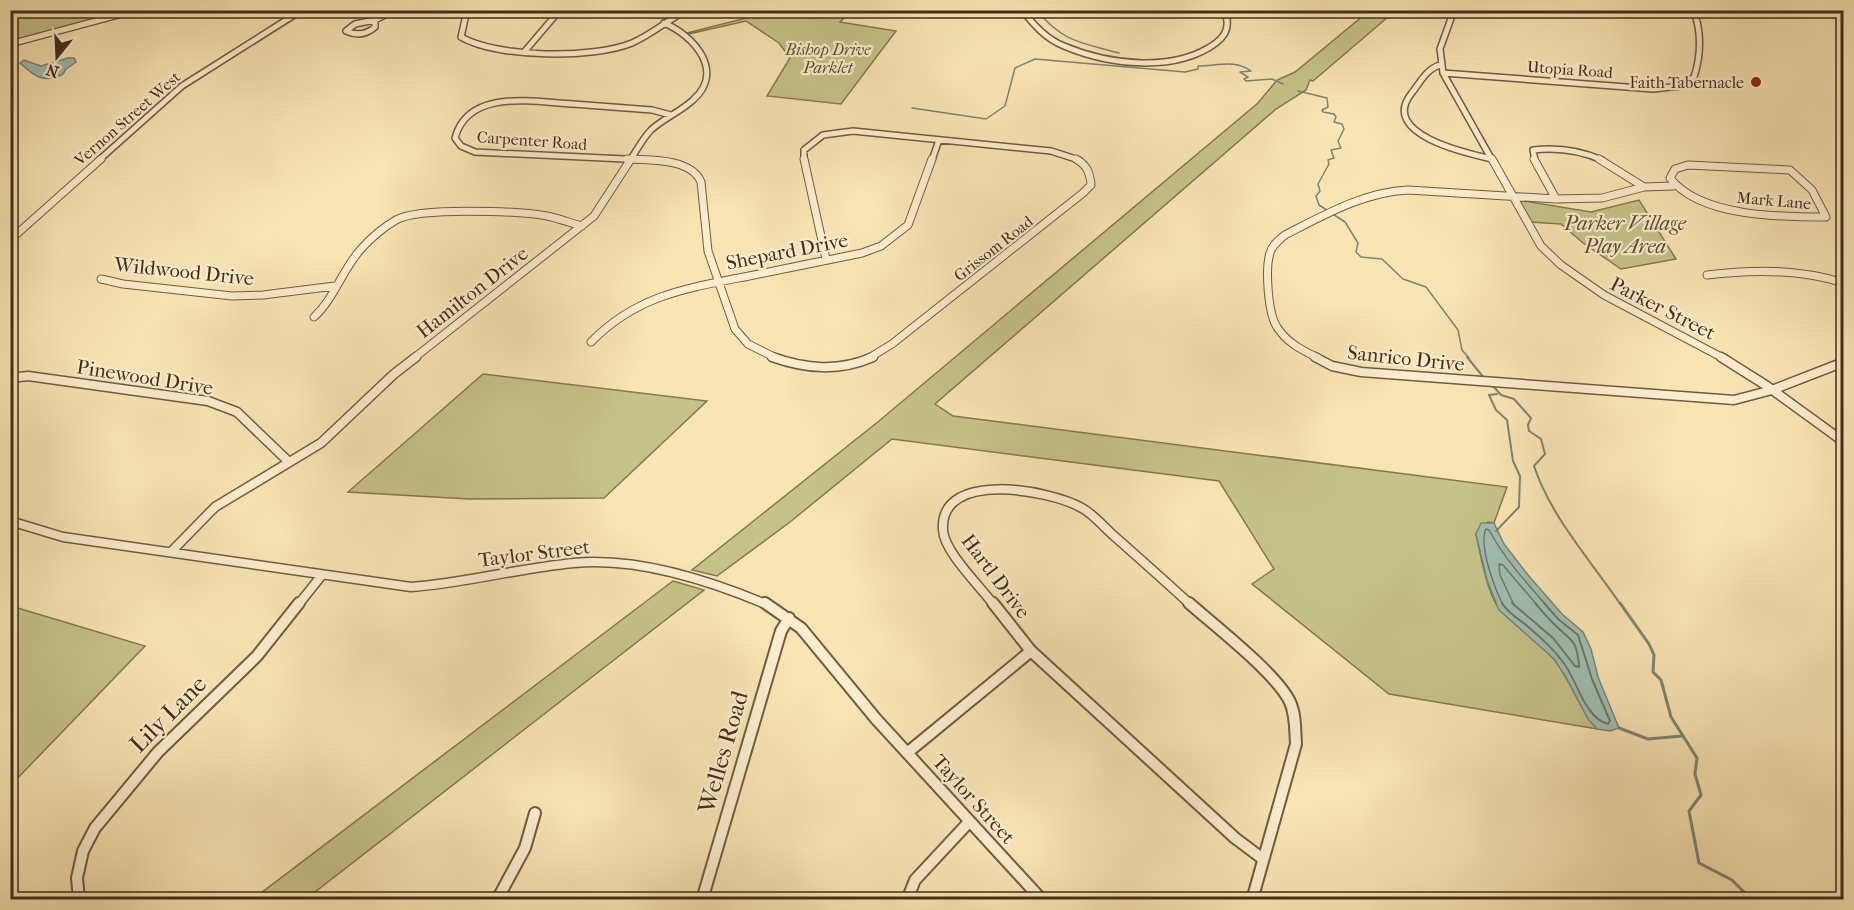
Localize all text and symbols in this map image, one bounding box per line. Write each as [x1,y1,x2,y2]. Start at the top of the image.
north arrow [27,27,87,87]
park label: Bishop Drive Parklet [784,40,871,77]
street label: Utopia Road [1526,57,1614,82]
text: N [43,60,61,82]
street label: Vernon Street West [70,67,184,170]
place label: Faith Tabernacle [1630,73,1744,92]
marker: Faith Tabernacle [1749,75,1763,89]
street label: Carpenter Road [476,127,588,154]
street label: Mark Lane [1736,188,1812,213]
street label: Grissom Road [950,211,1037,285]
park label: Parker Village Play Area [1563,212,1687,258]
street label: Shepard Drive [724,228,850,275]
street label: Hamilton Drive [412,242,533,343]
street label: Wildwood Drive [112,253,255,290]
street label: Parker Street [1606,272,1719,345]
street label: Sanrico Drive [1346,341,1466,376]
street label: Pinewood Drive [75,355,215,400]
street label: Hartl Drive [956,530,1035,623]
street label: Taylor Street [477,535,591,572]
street label: Lily Lane [124,670,212,758]
street label: Welles Road [692,687,754,817]
street label: Taylor Street [928,750,1020,849]

